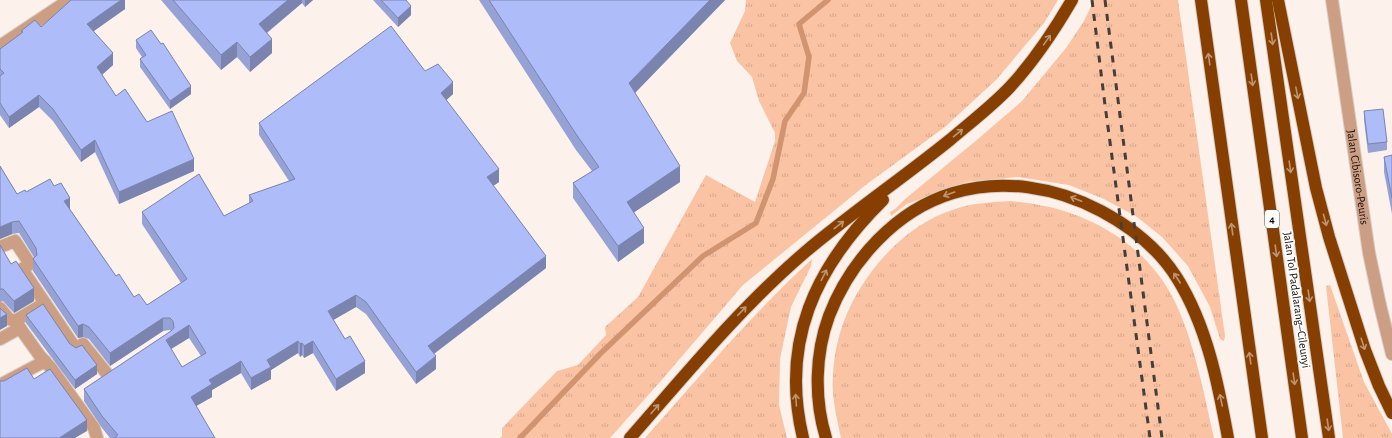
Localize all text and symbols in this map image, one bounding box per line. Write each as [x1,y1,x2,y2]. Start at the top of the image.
one-way arrow [1268,32,1276,45]
one-way arrow [1043,35,1051,46]
one-way arrow [1205,53,1213,66]
one-way arrow [1248,73,1256,86]
one-way arrow [1293,86,1301,99]
one-way arrow [952,129,963,138]
street label: Jalan Cibisoro-Peuris [1345,129,1371,225]
one-way arrow [1286,160,1294,173]
one-way arrow [943,191,955,199]
one-way arrow [1071,195,1083,203]
road number: 4 [1265,210,1279,228]
one-way arrow [1322,213,1329,226]
one-way arrow [833,221,844,230]
one-way arrow [1229,223,1236,236]
street label: Jalan Tol Padalarang–Cileunyi [1280,231,1313,369]
one-way arrow [1272,244,1280,257]
one-way arrow [821,269,828,281]
one-way arrow [1172,272,1180,284]
one-way arrow [1305,289,1313,302]
one-way arrow [737,306,746,316]
one-way arrow [1360,338,1367,351]
one-way arrow [1246,352,1254,365]
one-way arrow [1290,372,1298,385]
one-way arrow [1216,393,1224,406]
one-way arrow [793,394,800,407]
one-way arrow [651,403,660,414]
one-way arrow [1324,418,1332,431]

